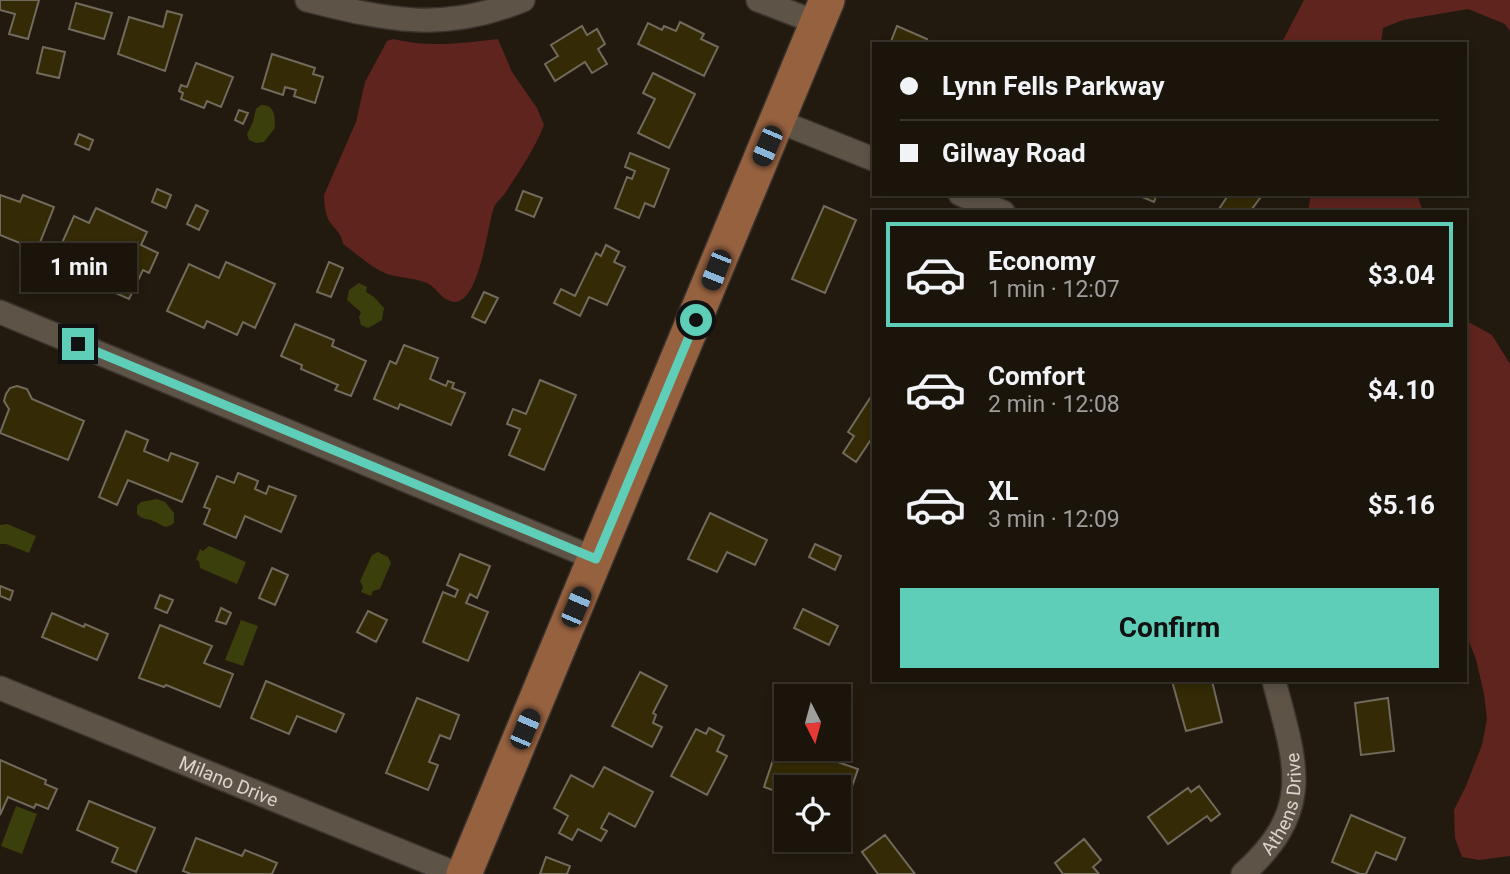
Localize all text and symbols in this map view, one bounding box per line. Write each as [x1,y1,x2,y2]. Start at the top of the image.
text: Lynn Fells Parkway [942,71,1165,101]
car [750,123,785,169]
text: Gilway Road [942,138,1086,168]
callout: 1 min [20,243,136,292]
icon: car [904,243,967,306]
text: Economy [988,246,1095,276]
car [699,247,734,293]
text: 1 min [50,254,108,281]
text: $3.04 [1368,260,1435,290]
text: 1 min · 12:07 [988,276,1120,303]
route start [680,304,712,336]
route end [62,328,94,360]
icon: car [904,358,967,421]
text: Comfort [988,361,1085,391]
text: $4.10 [1368,375,1435,405]
text: 2 min · 12:08 [988,391,1120,418]
icon: car [904,473,967,536]
text: XL [988,476,1019,506]
text: $5.16 [1368,490,1435,520]
text: 3 min · 12:09 [988,506,1120,533]
car [559,584,594,630]
button: Confirm [900,588,1439,668]
north arrow [774,684,850,761]
map controls [774,684,851,852]
car [508,706,543,752]
street label: Milano Drive [176,751,282,812]
street label: Athens Drive [1256,751,1306,860]
button: locate [774,775,851,852]

